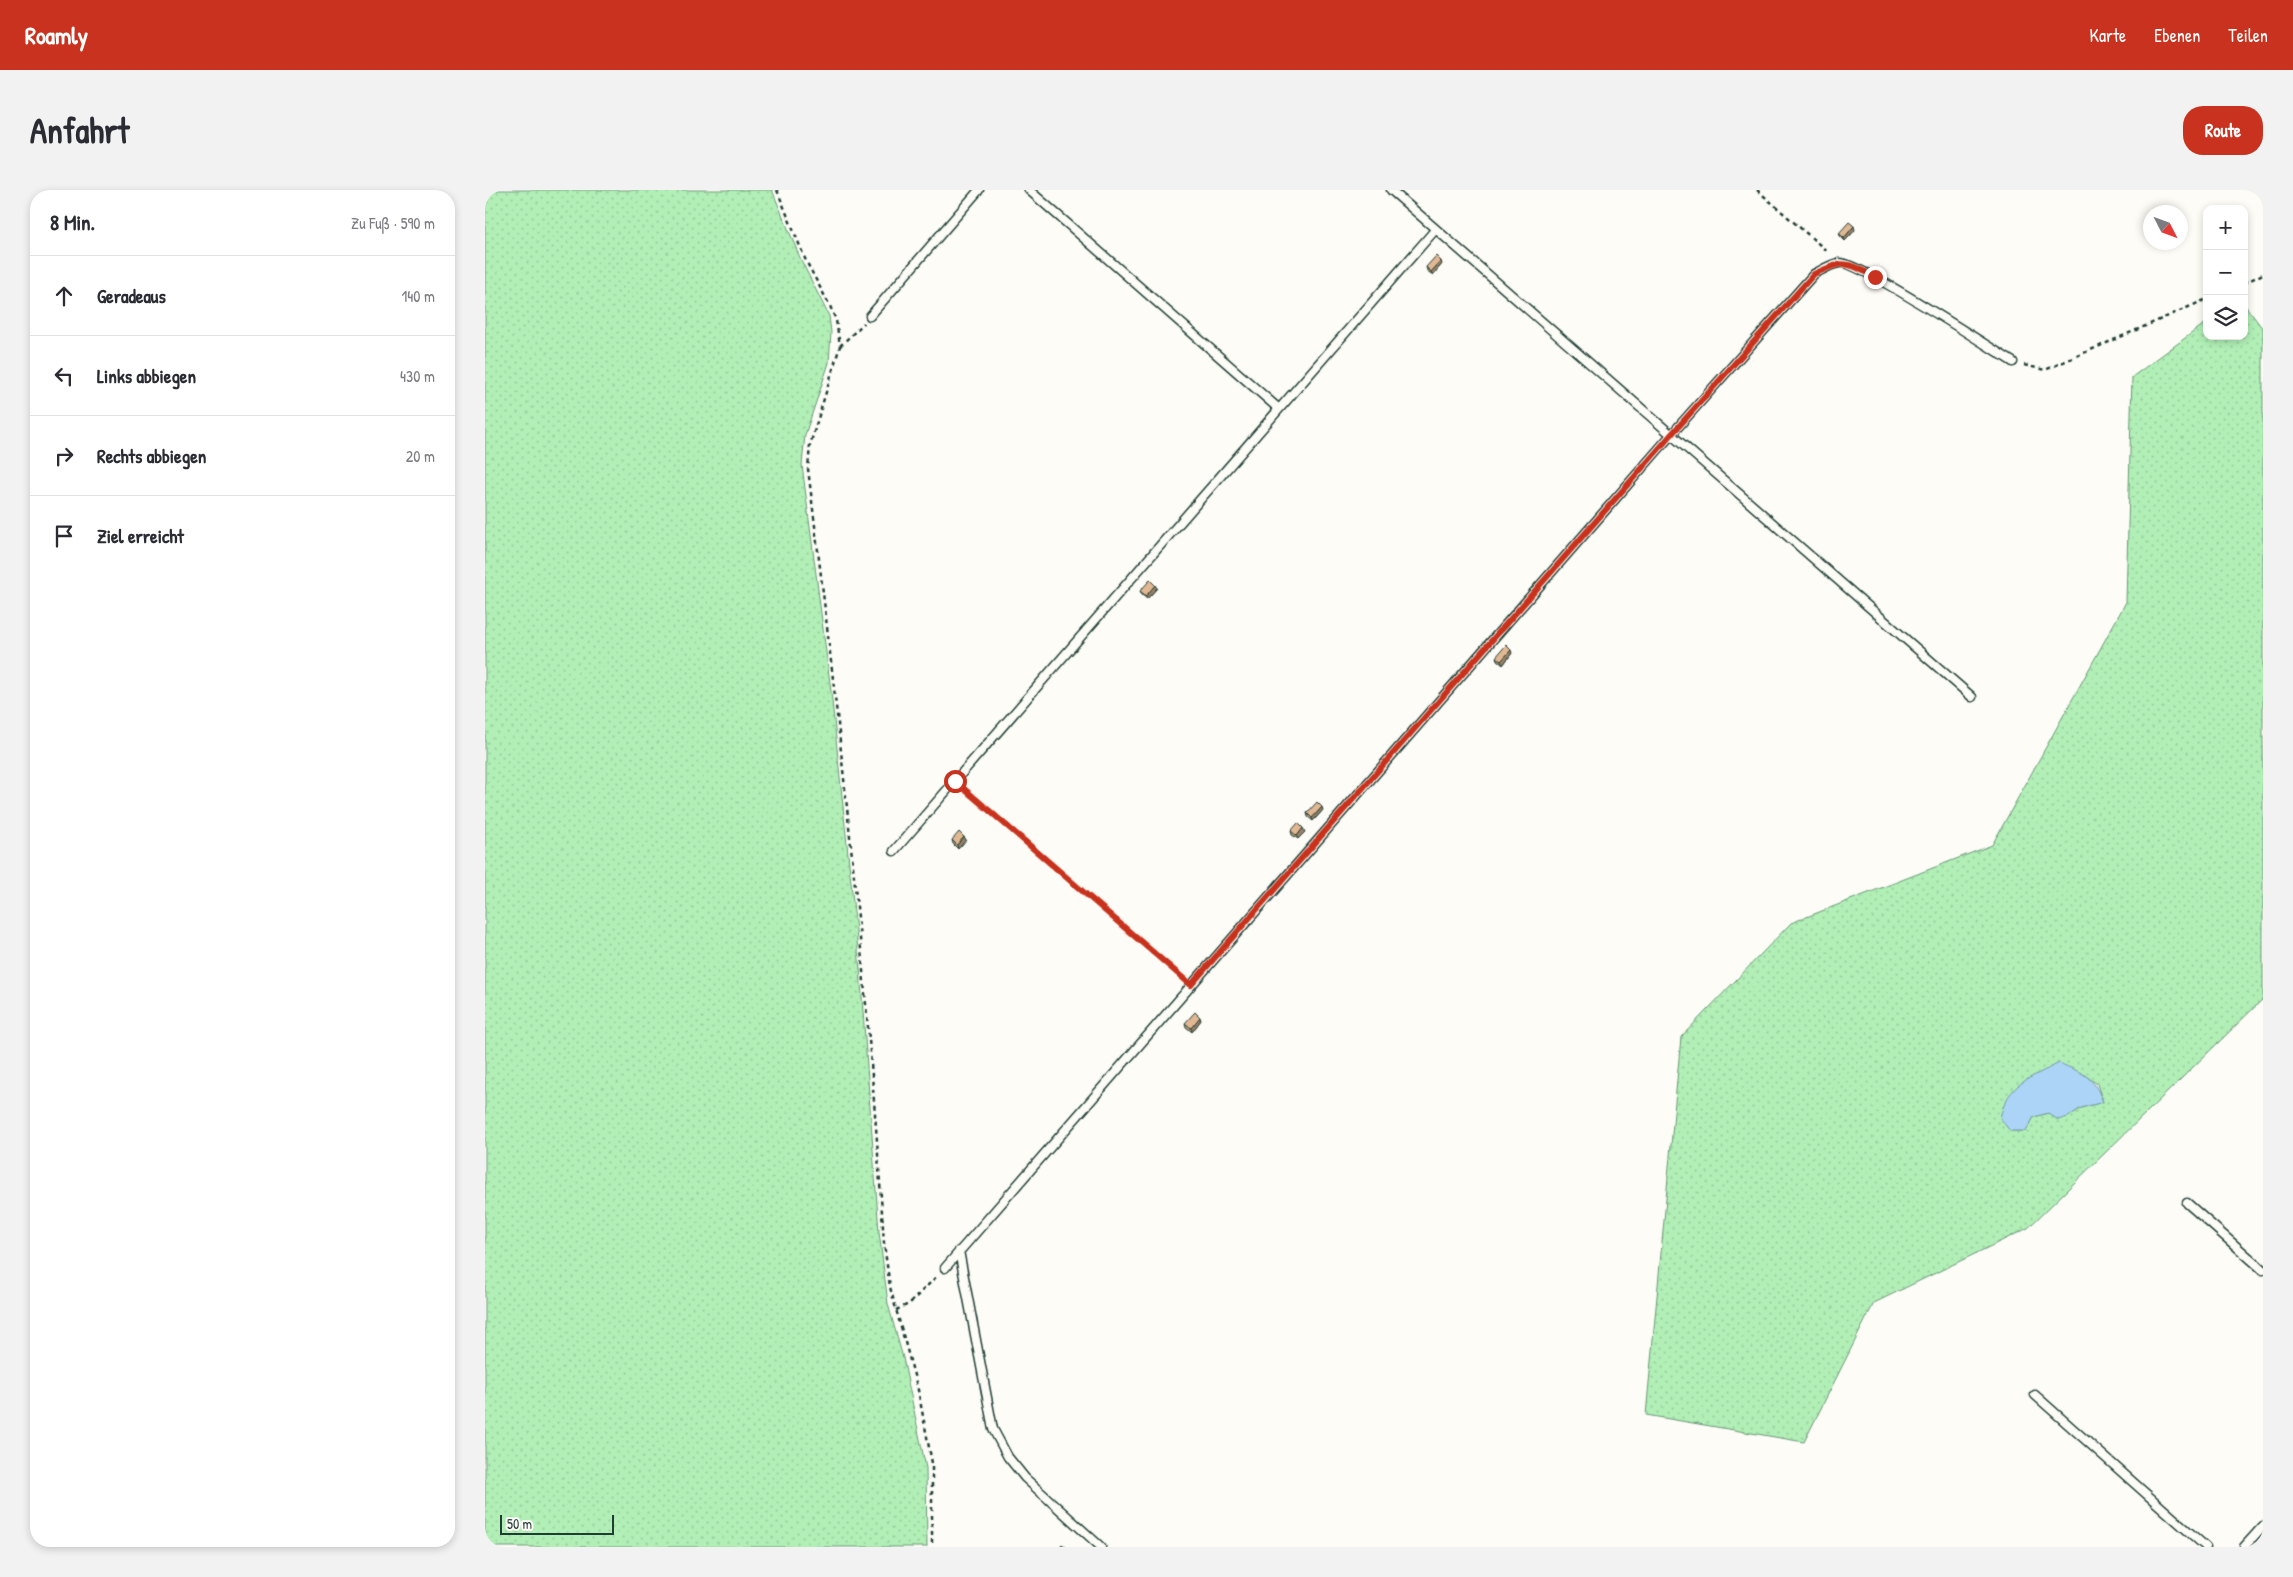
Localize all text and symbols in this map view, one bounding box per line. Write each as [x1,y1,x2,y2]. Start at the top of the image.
text: Roamly [25,19,88,51]
text: Karte [2090,23,2126,48]
text: Ebenen [2154,23,2200,48]
text: Teilen [2228,23,2268,48]
button: Route [2183,106,2263,155]
text: Anfahrt [30,107,129,154]
north arrow [2143,205,2188,250]
map controls [2203,205,2248,340]
button: + [2203,205,2248,250]
text: 8 Min. [50,208,95,237]
text: Zu Fuß · 590 m [351,212,435,234]
button: − [2203,250,2248,295]
route end [1864,266,1887,289]
icon: ahead [50,282,78,310]
text: Geradeaus [97,283,166,309]
text: 140 m [401,285,435,307]
button: layers [2203,295,2248,340]
icon: left [50,362,78,390]
text: Links abbiegen [97,363,196,389]
text: 430 m [400,365,435,387]
icon: right [50,442,78,470]
text: Rechts abbiegen [97,443,206,469]
text: 20 m [406,445,435,467]
icon: arrive [50,522,78,550]
text: Ziel erreicht [97,523,184,549]
route start [944,770,967,793]
scale bar [500,1512,614,1535]
text: 50 m [507,1514,532,1533]

